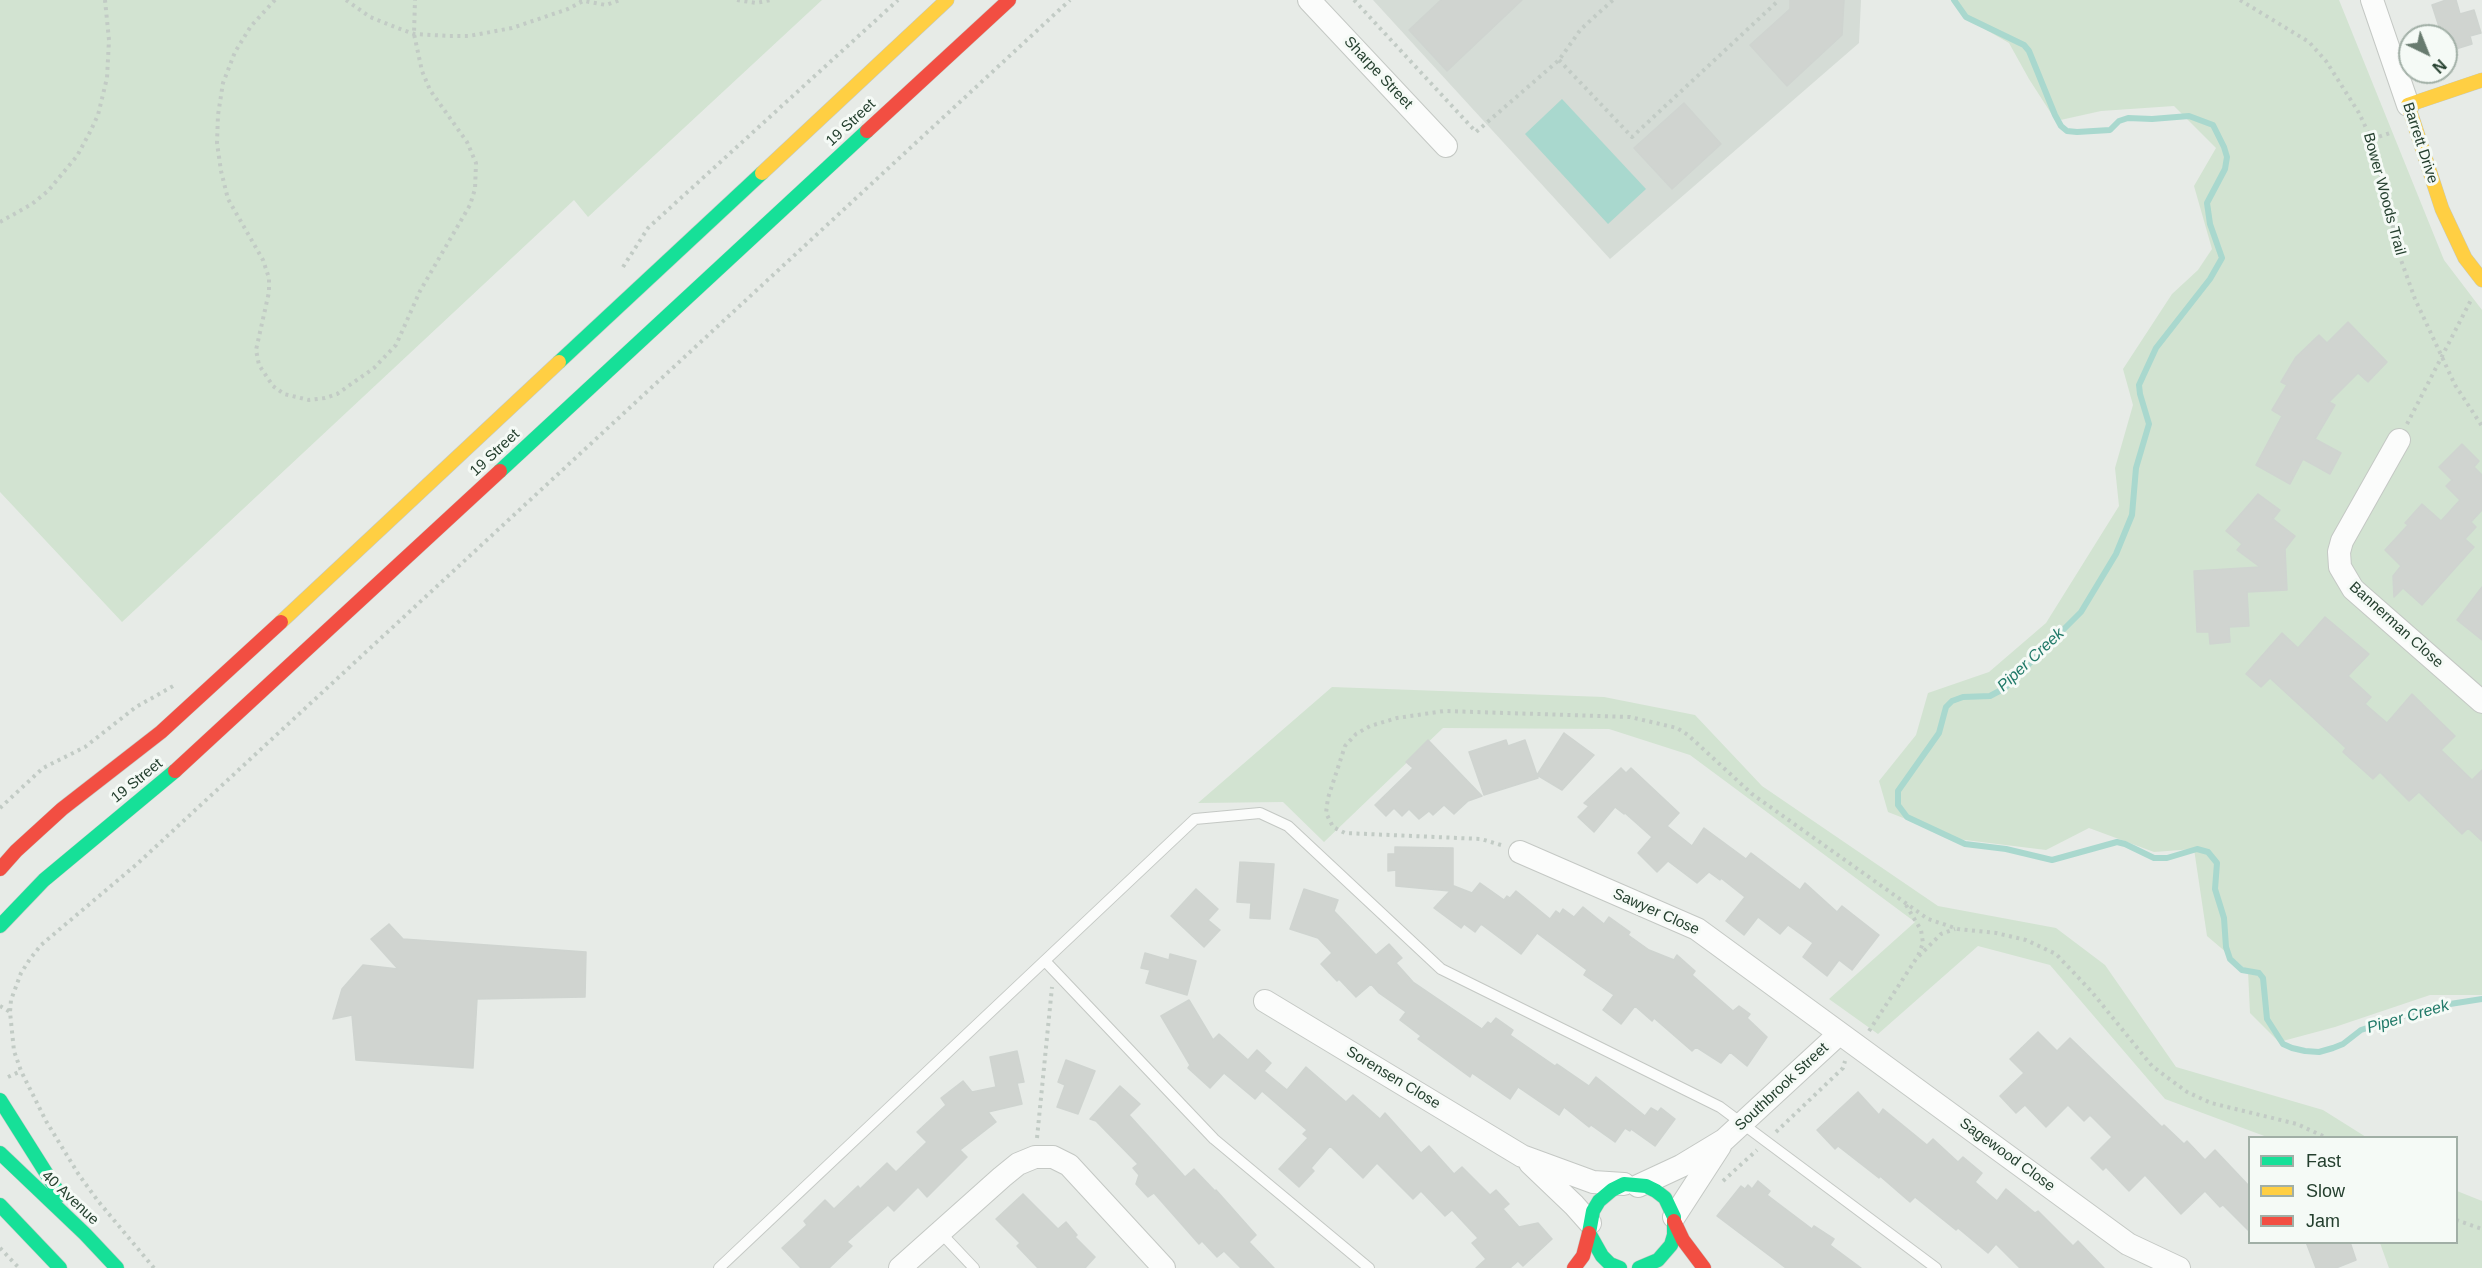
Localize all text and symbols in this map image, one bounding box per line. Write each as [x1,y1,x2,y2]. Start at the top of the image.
north arrow [2398,24,2458,84]
street label: Sharpe Street [1340,33,1416,113]
text: N [2429,56,2449,76]
street label: 19 Street [823,96,879,150]
street label: Barrett Drive [2398,100,2442,186]
street label: Bower Woods Trail [2359,131,2409,257]
street label: 19 Street [467,426,523,480]
street label: Bannerman Close [2345,578,2447,672]
water label: Piper Creek [1994,624,2068,696]
street label: 19 Street [108,755,166,807]
street label: Sawyer Close [1610,885,1702,939]
water label: Piper Creek [2365,996,2451,1038]
street label: Southbrook Street [1732,1039,1832,1135]
street label: Sorensen Close [1343,1043,1443,1113]
street label: Sagewood Close [1956,1114,2058,1196]
legend [2248,1136,2458,1244]
text: Fast [2306,1151,2341,1171]
street label: 40 Avenue [38,1167,102,1229]
text: Slow [2306,1181,2345,1201]
text: Jam [2306,1211,2340,1231]

